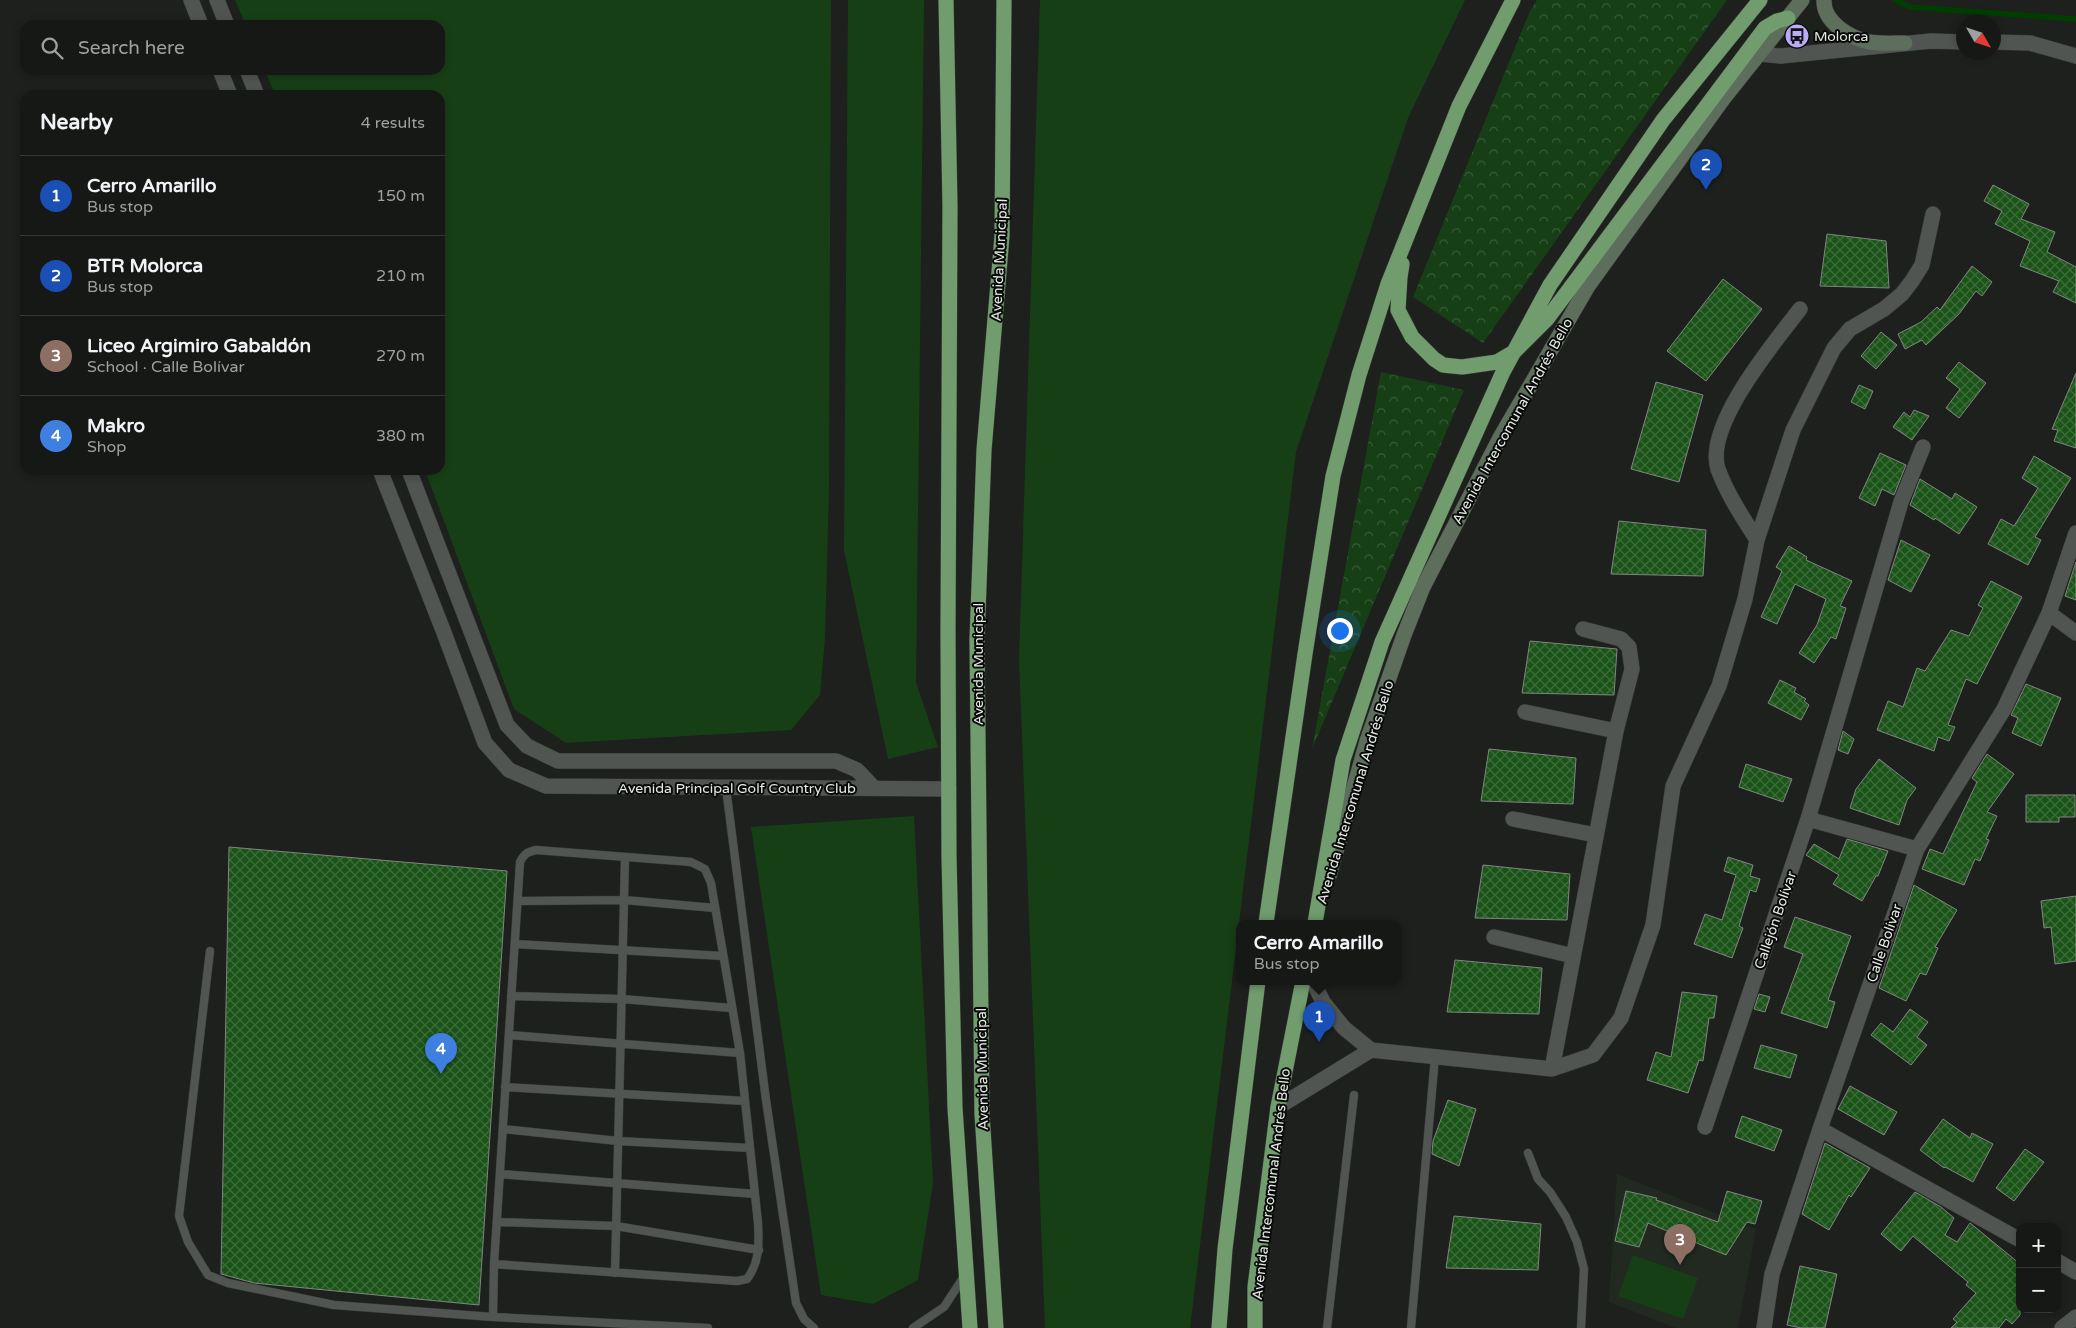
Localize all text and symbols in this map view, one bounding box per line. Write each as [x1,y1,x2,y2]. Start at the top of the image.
north arrow [1956,15,2001,60]
search box [20,20,445,75]
bus stop icon: Molorca [1784,23,1810,49]
place label: Molorca [1814,28,1868,45]
icon: search [38,34,66,62]
text: Search here [78,37,185,59]
text: Nearby [40,110,113,135]
text: 4 results [361,113,425,133]
pin: 2 [1690,149,1722,190]
text: Cerro Amarillo [87,175,217,197]
text: 1 [51,186,61,206]
text: 150 m [376,186,425,206]
text: Bus stop [87,197,153,217]
street label: Avenida Municipal [988,198,1011,322]
text: BTR Molorca [87,255,203,277]
text: 2 [51,266,61,286]
text: 210 m [376,266,425,286]
text: Bus stop [87,277,153,297]
street label: Avenida Intercomunal Andrés Bello [1449,315,1576,527]
text: Liceo Argimiro Gabaldón [87,335,311,357]
text: 3 [51,346,61,366]
text: 270 m [376,346,425,366]
text: School · Calle Bolívar [87,357,245,377]
text: Makro [87,415,145,437]
text: 4 [51,426,61,446]
text: 380 m [376,426,425,446]
text: Shop [87,437,126,457]
street label: Avenida Municipal [970,603,987,725]
your location [1327,618,1353,644]
street label: Avenida Intercomunal Andrés Bello [1313,678,1398,906]
street label: Avenida Principal Golf Country Club [618,780,856,797]
street label: Callejón Bolívar [1751,868,1800,971]
street label: Calle Bolívar [1863,901,1906,985]
popup [1236,920,1401,985]
text: Cerro Amarillo [1254,932,1383,954]
text: Bus stop [1254,954,1320,974]
pin: 1 [1303,1001,1335,1042]
street label: Avenida Municipal [973,1008,992,1130]
pin: 4 [425,1033,457,1074]
street label: Avenida Intercomunal Andrés Bello [1249,1067,1294,1301]
map controls [2016,1223,2061,1313]
button: + [2016,1223,2061,1268]
pin: 3 [1664,1224,1696,1265]
button: − [2016,1268,2061,1313]

